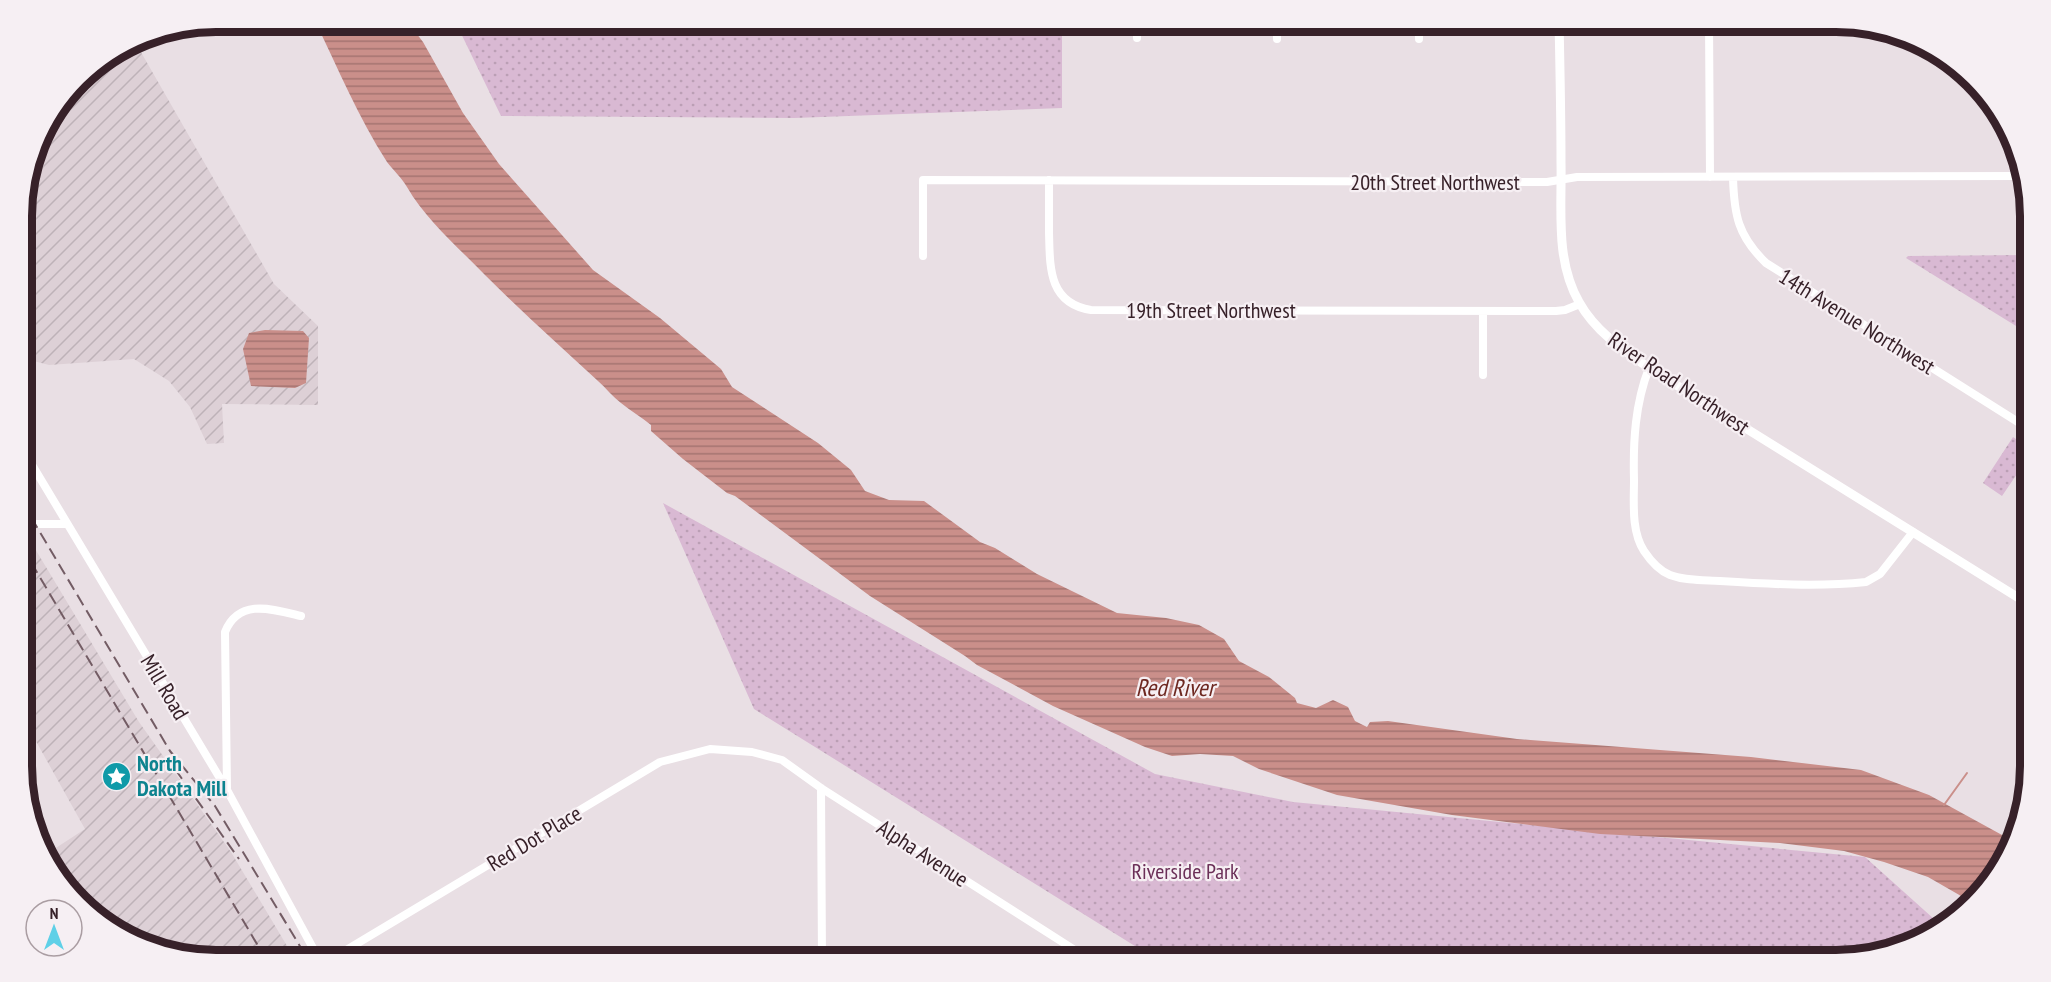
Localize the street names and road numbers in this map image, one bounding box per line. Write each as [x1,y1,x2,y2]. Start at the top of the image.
street label: 20th Street Northwest [1350,168,1520,196]
street label: 14th Avenue Northwest [1774,262,1940,380]
street label: 19th Street Northwest [1126,296,1296,324]
street label: River Road Northwest [1603,325,1755,441]
street label: Mill Road [135,649,195,725]
street label: Red Dot Place [482,799,586,877]
street label: Alpha Avenue [872,813,974,893]

